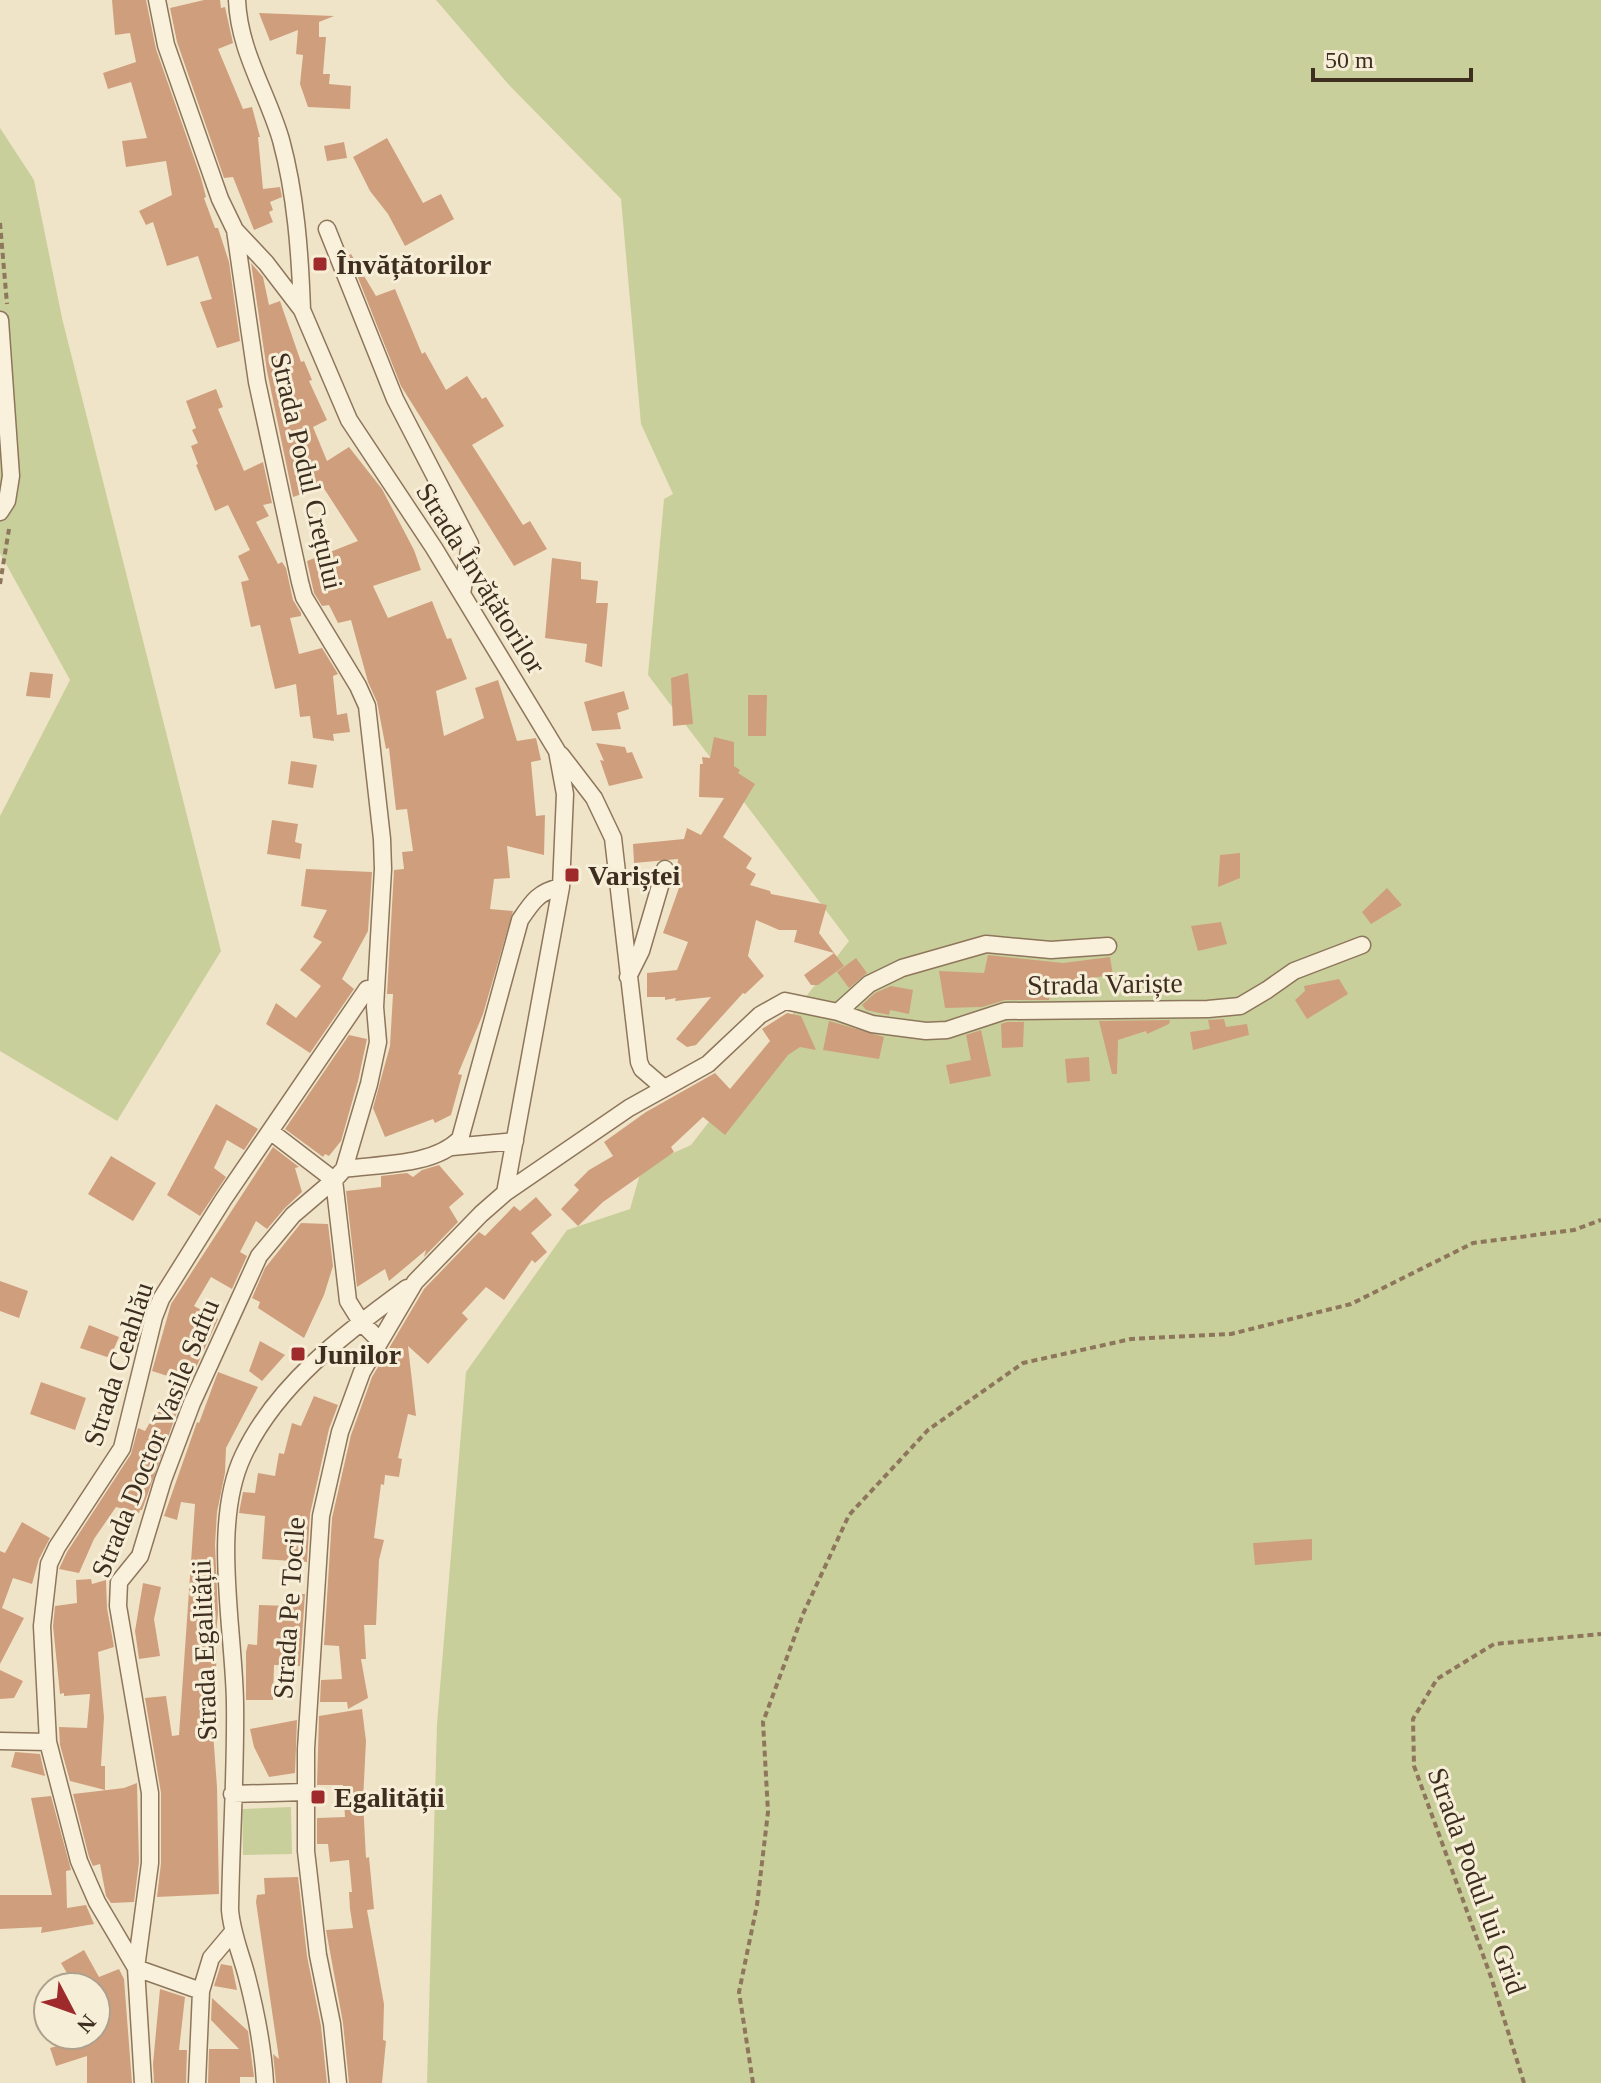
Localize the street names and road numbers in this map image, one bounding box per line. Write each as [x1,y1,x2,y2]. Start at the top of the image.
street label: Strada Podul Crețului [265,349,349,593]
street label: Strada Învățătorilor [410,477,552,679]
street label: Strada Variște [1027,967,1183,1001]
street label: Strada Ceahlău [77,1278,159,1450]
street label: Strada Doctor Vasile Saftu [85,1294,225,1582]
street label: Strada Pe Tocile [267,1516,311,1700]
street label: Strada Egalității [185,1559,223,1741]
street label: Strada Podul lui Grid [1422,1764,1532,1998]

